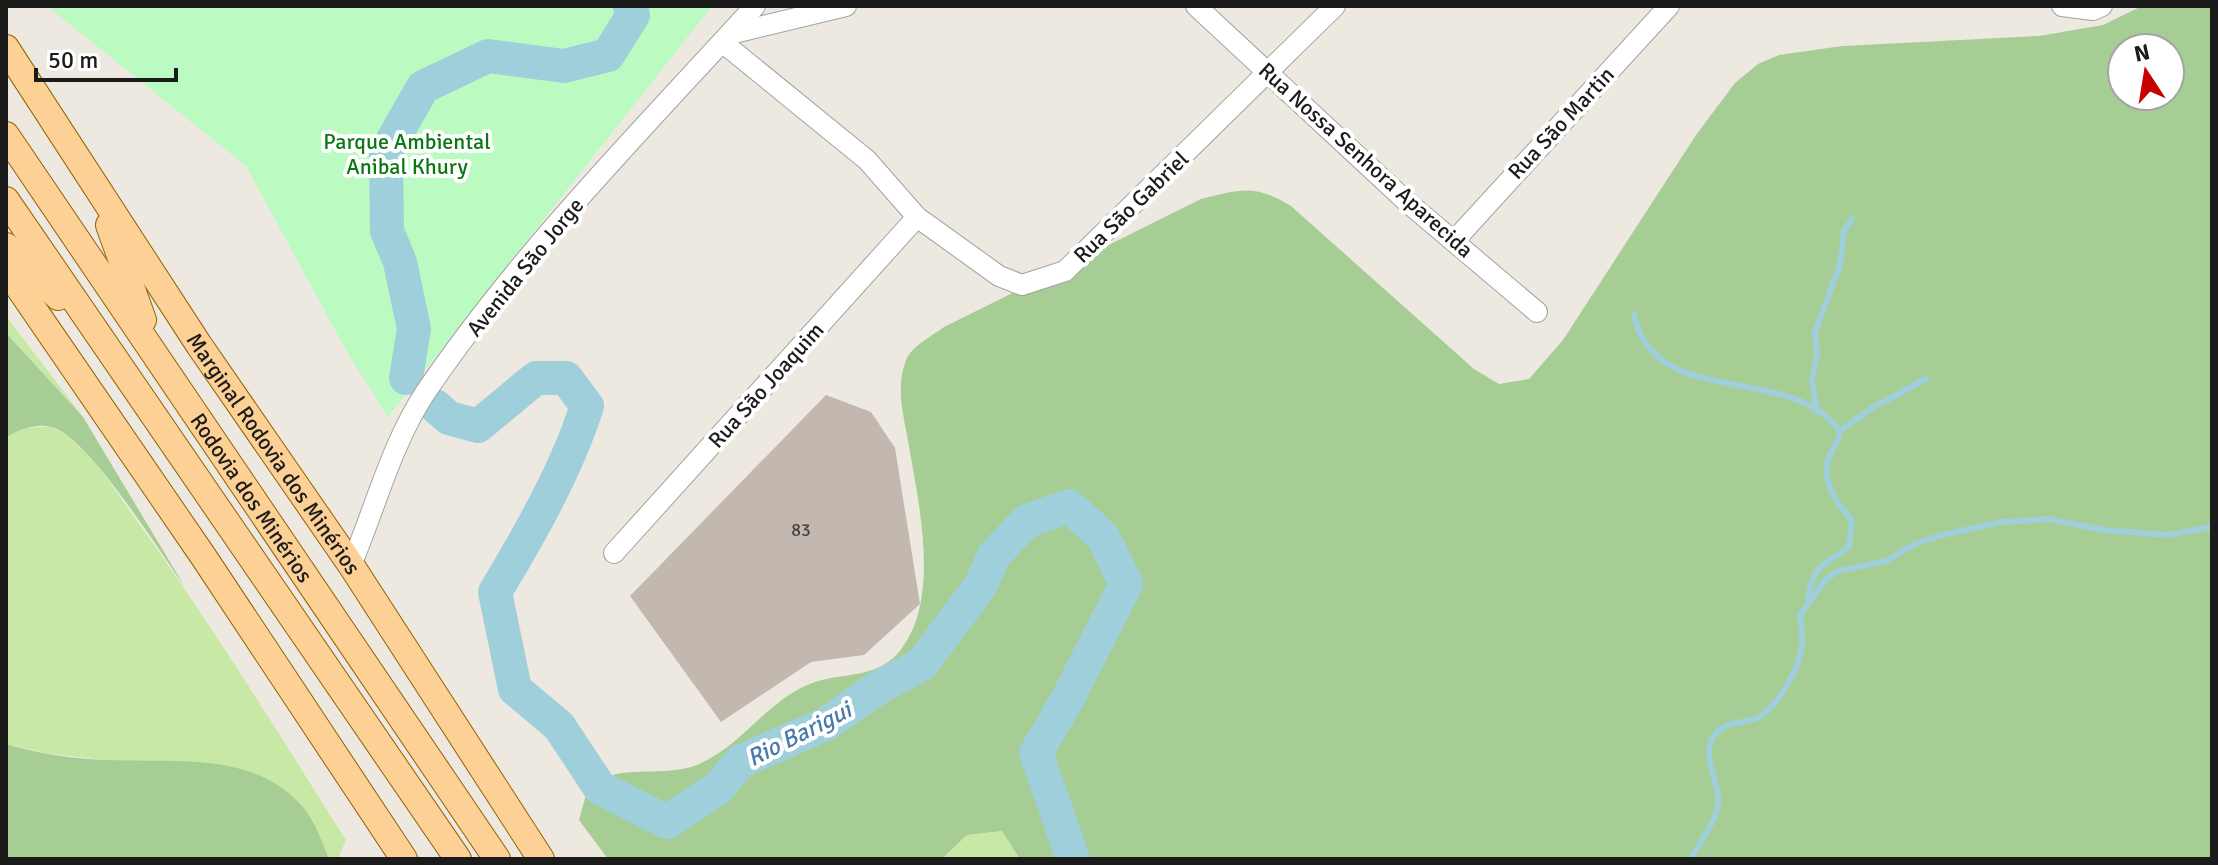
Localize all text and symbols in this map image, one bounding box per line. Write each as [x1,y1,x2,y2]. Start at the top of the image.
scale bar [36,32,176,82]
north arrow [2106,32,2186,112]
text: N [2132,38,2152,68]
text: 50 m [48,45,98,75]
street label: Rua Nossa Senhora Aparecida [1253,57,1479,263]
street label: Rua São Martin [1502,61,1620,185]
park label: Parque Ambiental Anibal Khury [323,128,491,180]
street label: Rua São Gabriel [1068,145,1194,269]
street label: Avenida São Jorge [461,192,589,342]
street label: Rua São Joaquim [703,317,829,453]
street label: Marginal Rodovia dos Minérios [182,326,364,580]
street label: Rodovia dos Minérios [184,407,318,587]
house number: 83 [791,519,811,541]
water label: Rio Barigui [742,694,859,773]

